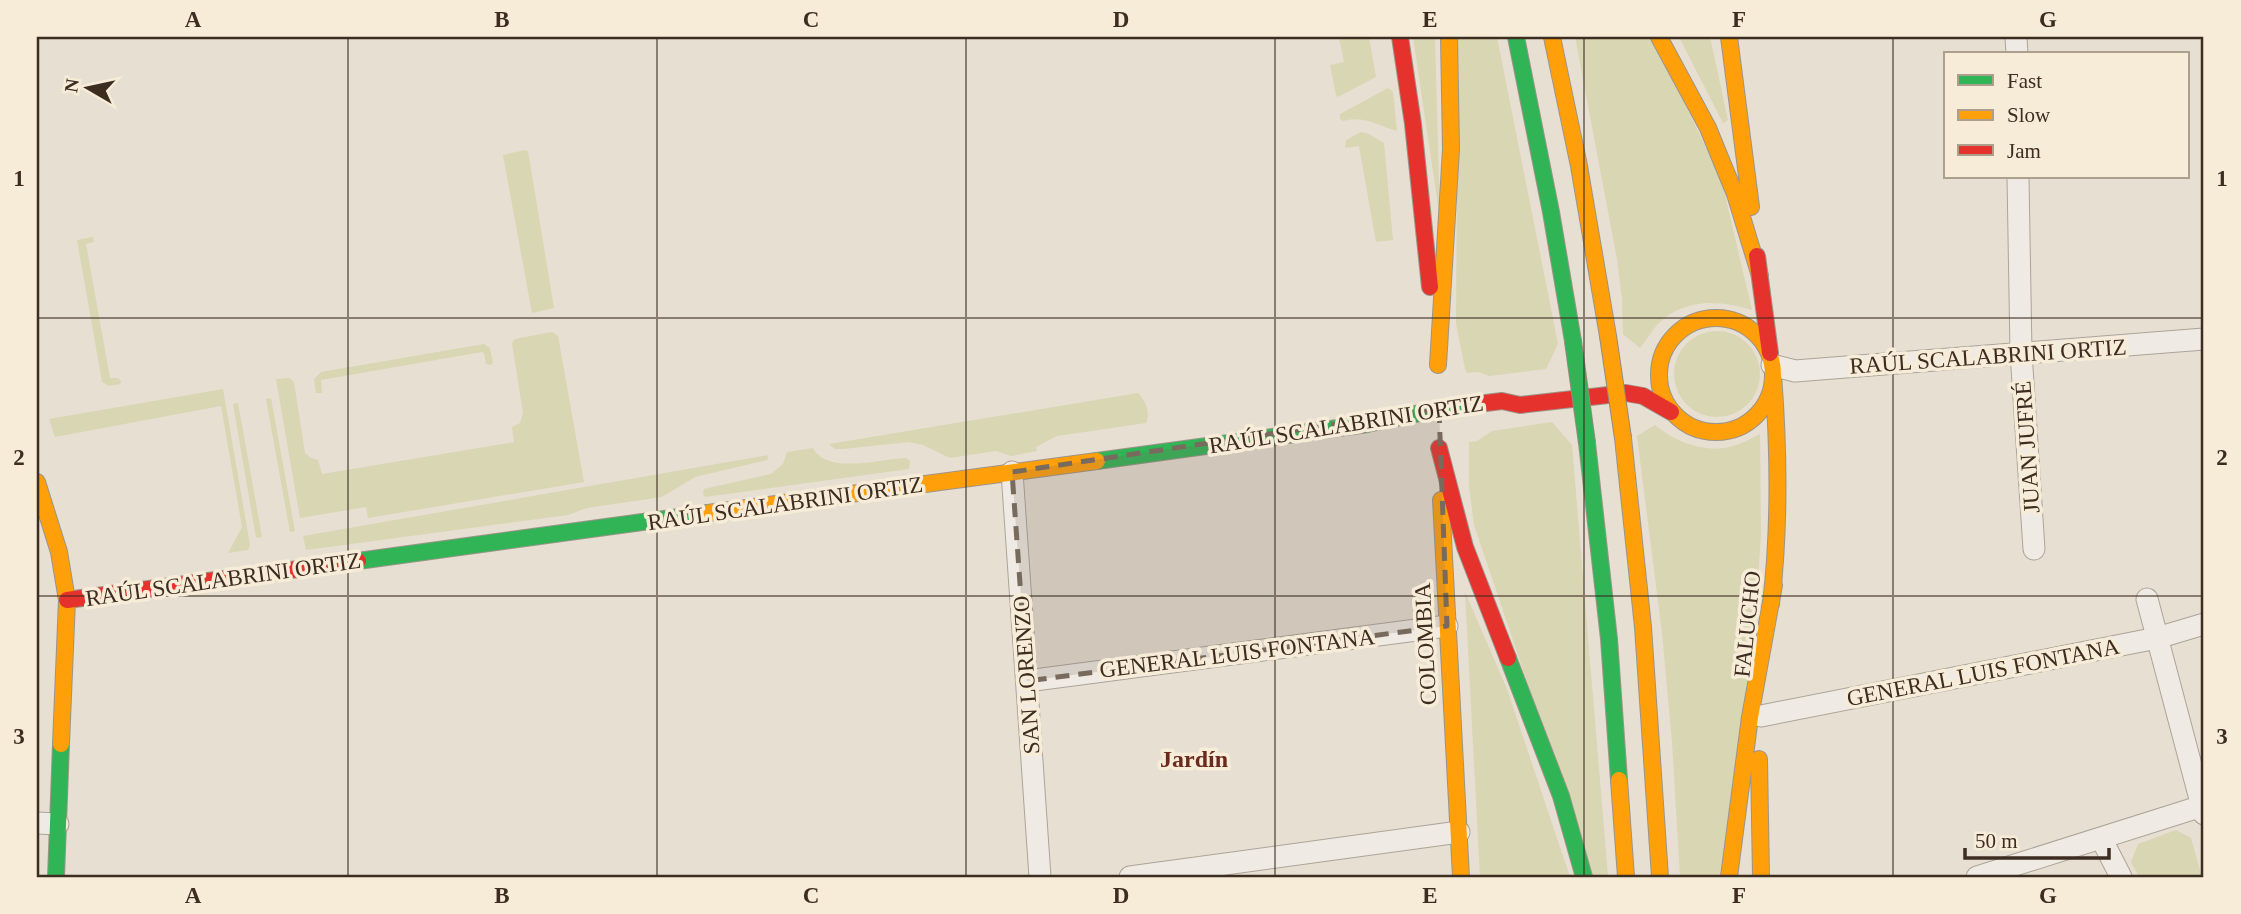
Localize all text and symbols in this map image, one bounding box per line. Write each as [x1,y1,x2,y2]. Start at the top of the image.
text: A [185,7,202,32]
text: B [494,7,510,32]
text: C [803,7,819,32]
text: D [1113,7,1129,32]
text: E [1422,7,1438,32]
text: F [1732,7,1746,32]
text: G [2039,7,2057,32]
north arrow [52,52,122,122]
legend [1944,52,2188,178]
text: Fast [2007,69,2042,93]
text: N [60,77,83,94]
text: Slow [2007,103,2051,127]
text: Jam [2007,139,2041,163]
text: 1 [13,166,25,191]
text: 1 [2216,166,2228,191]
street label: RAÚL SCALABRINI ORTIZ [1849,333,2127,379]
street label: JUAN JUFRÉ [2010,380,2045,514]
street label: RAÚL SCALABRINI ORTIZ [1207,389,1485,459]
text: 2 [13,445,25,470]
text: 2 [2216,445,2228,470]
street label: RAÚL SCALABRINI ORTIZ [646,471,924,535]
street label: RAÚL SCALABRINI ORTIZ [84,547,362,611]
street label: FALUCHO [1729,570,1766,679]
street label: COLOMBIA [1410,582,1441,706]
street label: SAN LORENZO [1008,595,1045,755]
street label: GENERAL LUIS FONTANA [1098,624,1376,683]
street label: GENERAL LUIS FONTANA [1845,634,2122,711]
text: 3 [13,724,25,749]
text: 3 [2216,724,2228,749]
district label: Jardín [1160,746,1228,772]
scale bar [1965,816,2108,860]
text: 50 m [1975,829,2018,853]
text: A [185,883,202,908]
text: B [494,883,510,908]
text: C [803,883,819,908]
text: D [1113,883,1129,908]
text: E [1422,883,1438,908]
text: F [1732,883,1746,908]
text: G [2039,883,2057,908]

